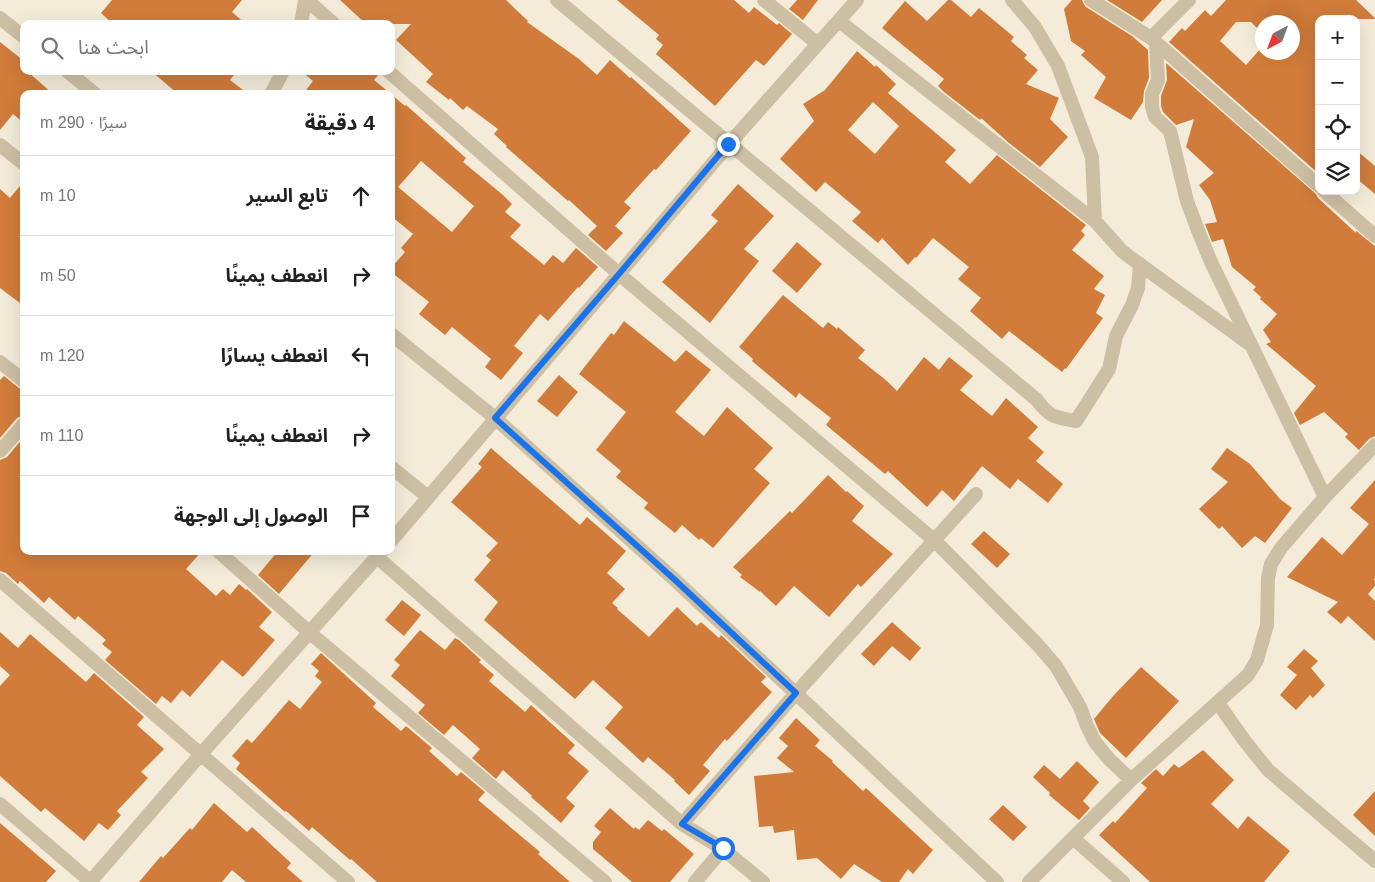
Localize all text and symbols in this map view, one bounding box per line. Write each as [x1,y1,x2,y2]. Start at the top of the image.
north arrow [1255,15,1300,60]
map controls [1315,15,1360,195]
button: + [1315,15,1360,60]
search box [20,20,395,75]
icon: search [38,34,66,62]
text: ابحث هنا [78,37,149,58]
button: − [1315,60,1360,105]
button: locate [1315,105,1360,150]
text: 4 دقيقة [305,111,375,134]
text: سيرًا · 290 m [40,114,127,131]
route end [717,133,740,156]
button: layers [1315,150,1360,195]
icon: ahead [347,182,375,210]
text: تابع السير [246,185,328,206]
text: 10 m [40,187,76,204]
icon: right [347,262,375,290]
text: انعطف يمينًا [226,265,328,286]
text: 50 m [40,267,76,284]
icon: left [347,342,375,370]
text: انعطف يسارًا [221,345,328,366]
text: 120 m [40,347,84,364]
icon: right [347,422,375,450]
text: انعطف يمينًا [226,425,328,446]
text: 110 m [40,427,83,444]
icon: arrive [347,502,375,530]
text: الوصول إلى الوجهة [174,505,328,526]
route start [712,837,735,860]

